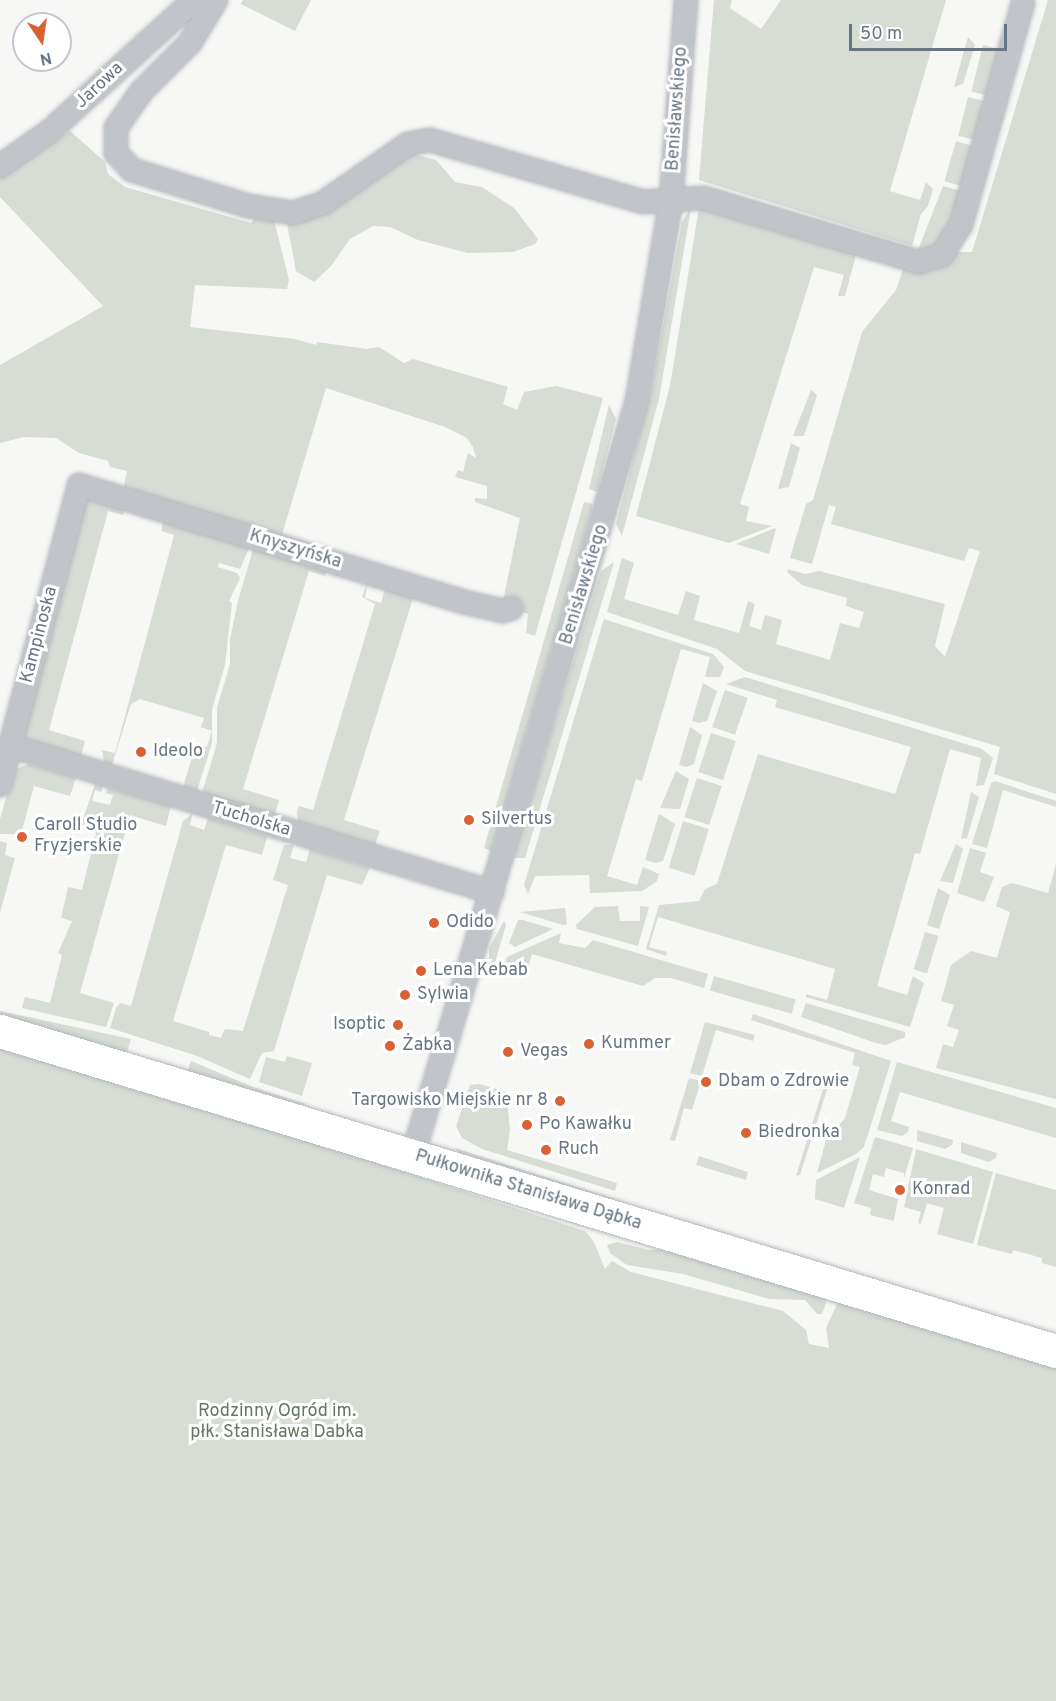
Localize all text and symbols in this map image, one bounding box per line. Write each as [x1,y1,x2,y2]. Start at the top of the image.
north arrow [12,12,72,72]
scale bar [852,12,1010,50]
text: 50 m [860,23,902,46]
street label: Benisławskiego [663,46,693,172]
text: N [38,47,53,69]
street label: Jarowa [71,58,129,114]
street label: Benisławskiego [556,522,614,648]
street label: Knyszyńska [246,526,344,574]
street label: Kampinoska [17,584,63,686]
place label: Ideolo [153,741,203,763]
marker: Ideolo [134,745,148,759]
street label: Tucholska [209,798,293,842]
place label: Silvertus [481,809,552,831]
marker: Silvertus [462,813,476,827]
place label: Caroll Studio Fryzjerskie [34,816,137,858]
marker: Caroll Studio Fryzjerskie [15,830,29,844]
place label: Odido [446,912,494,934]
marker: Odido [427,916,441,930]
place label: Lena Kebab [433,960,528,982]
marker: Lena Kebab [414,964,428,978]
place label: Sylwia [417,984,469,1006]
marker: Sylwia [398,988,412,1002]
place label: Isoptic [333,1014,386,1036]
marker: Isoptic [391,1018,405,1032]
place label: Kummer [601,1033,671,1055]
place label: Żabka [402,1035,452,1057]
marker: Kummer [582,1037,596,1051]
marker: Żabka [383,1039,397,1053]
place label: Vegas [520,1041,568,1063]
marker: Vegas [501,1045,515,1059]
place label: Dbam o Zdrowie [718,1071,849,1093]
marker: Dbam o Zdrowie [699,1075,713,1089]
place label: Targowisko Miejskie nr 8 [351,1090,548,1112]
marker: Targowisko Miejskie nr 8 [553,1094,567,1108]
place label: Po Kawałku [539,1114,632,1136]
marker: Po Kawałku [520,1118,534,1132]
place label: Biedronka [758,1122,840,1144]
marker: Biedronka [739,1126,753,1140]
place label: Ruch [558,1139,599,1161]
marker: Ruch [539,1143,553,1157]
street label: Pułkownika Stanisława Dąbka [412,1146,644,1236]
place label: Konrad [912,1179,970,1201]
marker: Konrad [893,1183,907,1197]
park label: Rodzinny Ogród im. płk. Stanisława Dabka [190,1402,364,1444]

